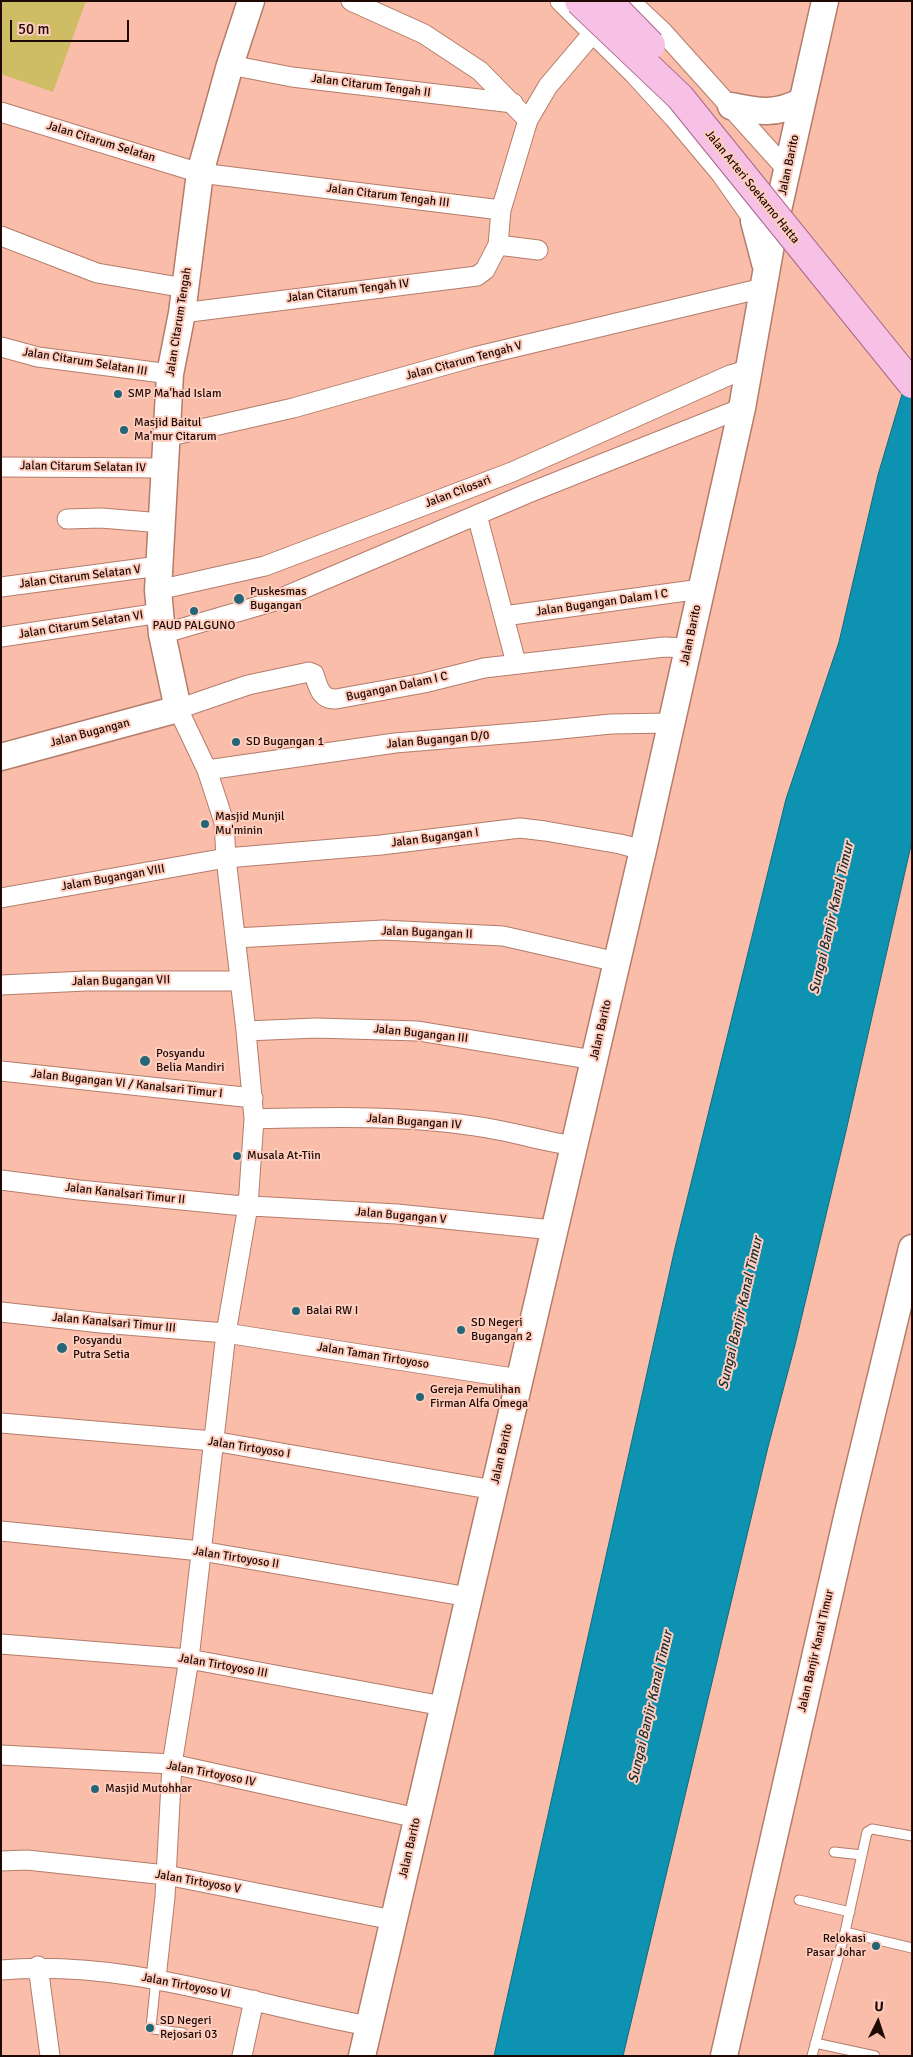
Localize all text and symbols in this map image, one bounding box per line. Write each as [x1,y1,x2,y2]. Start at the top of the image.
scale bar [12,10,131,42]
text: 50 m [18,20,49,38]
street label: Jalan Citarum Tengah II [311,72,431,100]
street label: Jalan Citarum Selatan [45,119,157,165]
street label: Jalan Arteri Soekarno Hatta [702,127,802,247]
street label: Jalan Barito [776,133,802,197]
street label: Jalan Citarum Tengah III [326,181,450,211]
street label: Jalan Citarum Tengah [163,266,195,378]
street label: Jalan Citarum Tengah IV [286,276,410,306]
street label: Jalan Citarum Tengah V [404,339,524,383]
street label: Jalan Citarum Selatan III [22,345,148,379]
place label: SMP Ma'had Islam [128,387,221,401]
marker: SMP Ma'had Islam [112,388,124,400]
place label: Masjid Baitul Ma'mur Citarum [134,416,217,444]
marker: Masjid Baitul Ma'mur Citarum [118,424,130,436]
street label: Jalan Citarum Selatan IV [20,459,146,475]
street label: Jalan Cilosari [423,473,493,511]
street label: Jalan Citarum Selatan V [18,562,142,592]
place label: Puskesmas Bugangan [250,585,306,613]
street label: Jalan Bugangan Dalam I C [535,587,669,619]
marker: Puskesmas Bugangan [232,592,246,606]
street label: Jalan Barito [678,603,704,667]
marker: PAUD PALGUNO [188,605,200,617]
street label: Jalan Citarum Selatan VI [18,608,144,642]
place label: PAUD PALGUNO [153,619,235,633]
street label: Bugangan Dalam I C [345,669,449,705]
street label: Jalan Bugangan [49,715,131,751]
street label: Jalan Bugangan D/0 [386,728,490,752]
place label: SD Bugangan 1 [246,735,324,749]
marker: SD Bugangan 1 [230,736,242,748]
place label: Masjid Munjil Mu'minin [215,810,285,838]
marker: Masjid Munjil Mu'minin [199,818,211,830]
street label: Jalan Bugangan I [391,825,479,851]
water label: Sungai Banjir Kanal Timur [806,840,858,996]
street label: Jalam Bugangan VIII [60,862,166,894]
street label: Jalan Bugangan II [381,924,473,942]
street label: Jalan Bugangan VII [72,973,170,989]
street label: Jalan Barito [587,998,615,1062]
street label: Jalan Bugangan III [373,1022,469,1046]
place label: Posyandu Belia Mandiri [156,1047,224,1075]
marker: Posyandu Belia Mandiri [138,1054,152,1068]
street label: Jalan Bugangan VI / Kanalsari Timur I [31,1067,223,1101]
street label: Jalan Bugangan IV [366,1112,462,1132]
place label: Musala At-Tiin [247,1149,321,1163]
marker: Musala At-Tiin [231,1150,243,1162]
street label: Jalan Kanalsari Timur II [64,1181,186,1207]
street label: Jalan Bugangan V [355,1205,447,1227]
water label: Sungai Banjir Kanal Timur [715,1235,767,1391]
place label: Balai RW I [306,1304,358,1318]
marker: Balai RW I [290,1305,302,1317]
street label: Jalan Kanalsari Timur III [52,1310,176,1336]
place label: SD Negeri Bugangan 2 [471,1316,532,1344]
marker: SD Negeri Bugangan 2 [455,1324,467,1336]
place label: Posyandu Putra Setia [73,1334,130,1362]
street label: Jalan Taman Tirtoyoso [316,1340,430,1372]
marker: Posyandu Putra Setia [55,1341,69,1355]
place label: Gereja Pemulihan Firman Alfa Omega [430,1383,528,1411]
marker: Gereja Pemulihan Firman Alfa Omega [414,1391,426,1403]
street label: Jalan Barito [488,1422,516,1486]
street label: Jalan Tirtoyoso I [207,1434,291,1462]
street label: Jalan Tirtoyoso II [192,1544,280,1572]
street label: Jalan Banjir Kanal Timur [795,1588,837,1714]
water label: Sungai Banjir Kanal Timur [625,1629,677,1785]
street label: Jalan Tirtoyoso III [177,1651,269,1681]
street label: Jalan Tirtoyoso IV [165,1758,257,1790]
place label: Masjid Mutohhar [105,1782,192,1796]
marker: Masjid Mutohhar [89,1783,101,1795]
street label: Jalan Barito [396,1816,424,1880]
street label: Jalan Tirtoyoso V [154,1867,242,1897]
place label: Relokasi Pasar Johar [806,1932,866,1960]
marker: Relokasi Pasar Johar [870,1940,882,1952]
street label: Jalan Tirtoyoso VI [140,1970,232,2002]
north arrow [853,1997,903,2047]
text: U [874,1998,884,2015]
place label: SD Negeri Rejosari 03 [160,2014,217,2042]
marker: SD Negeri Rejosari 03 [144,2022,156,2034]

